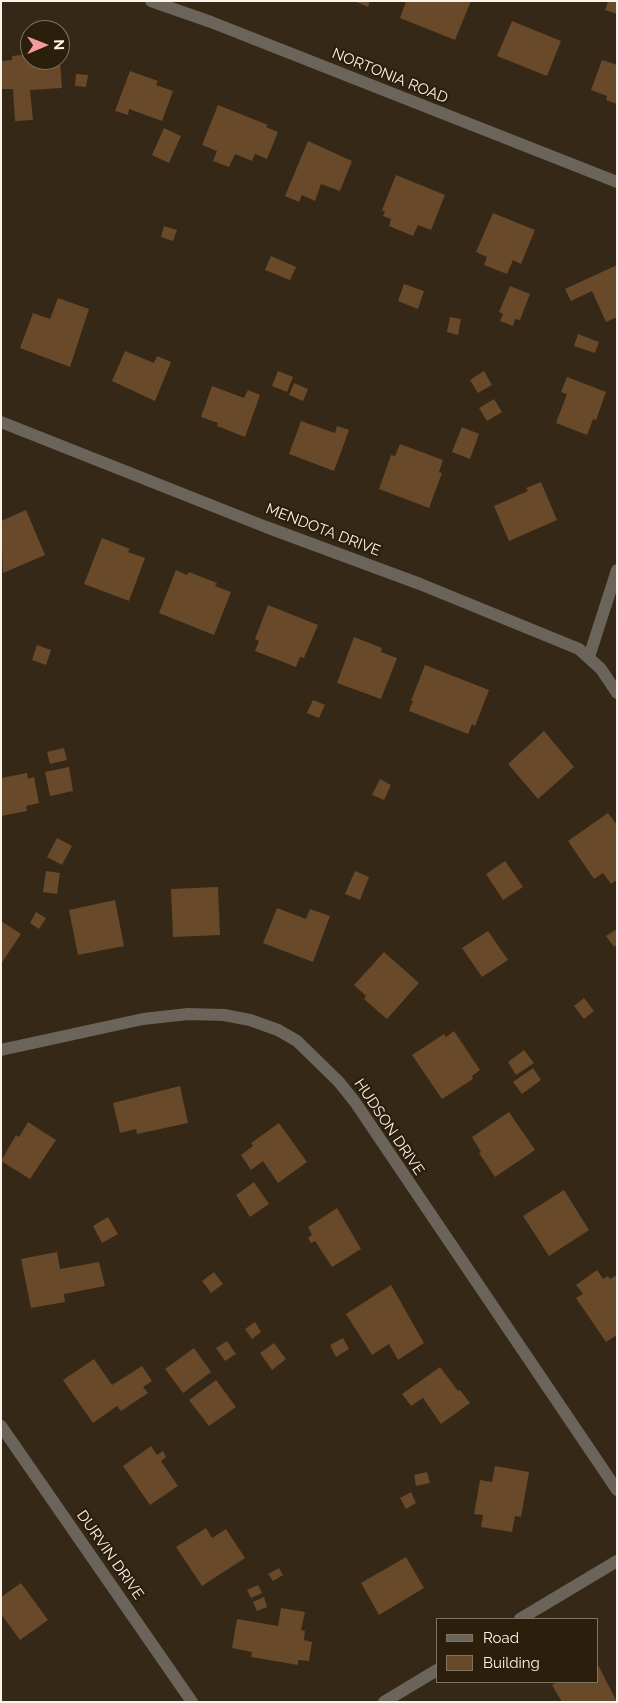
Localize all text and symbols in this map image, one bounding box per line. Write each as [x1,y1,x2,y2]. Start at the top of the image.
north arrow [20,20,70,70]
text: N [51,39,67,50]
street label: NORTONIA ROAD [329,45,451,107]
street label: MENDOTA DRIVE [263,500,383,560]
street label: HUDSON DRIVE [350,1075,428,1179]
street label: DURVIN DRIVE [73,1507,147,1603]
legend [436,1618,598,1683]
text: Road [483,1629,519,1647]
text: Building [483,1654,540,1672]

